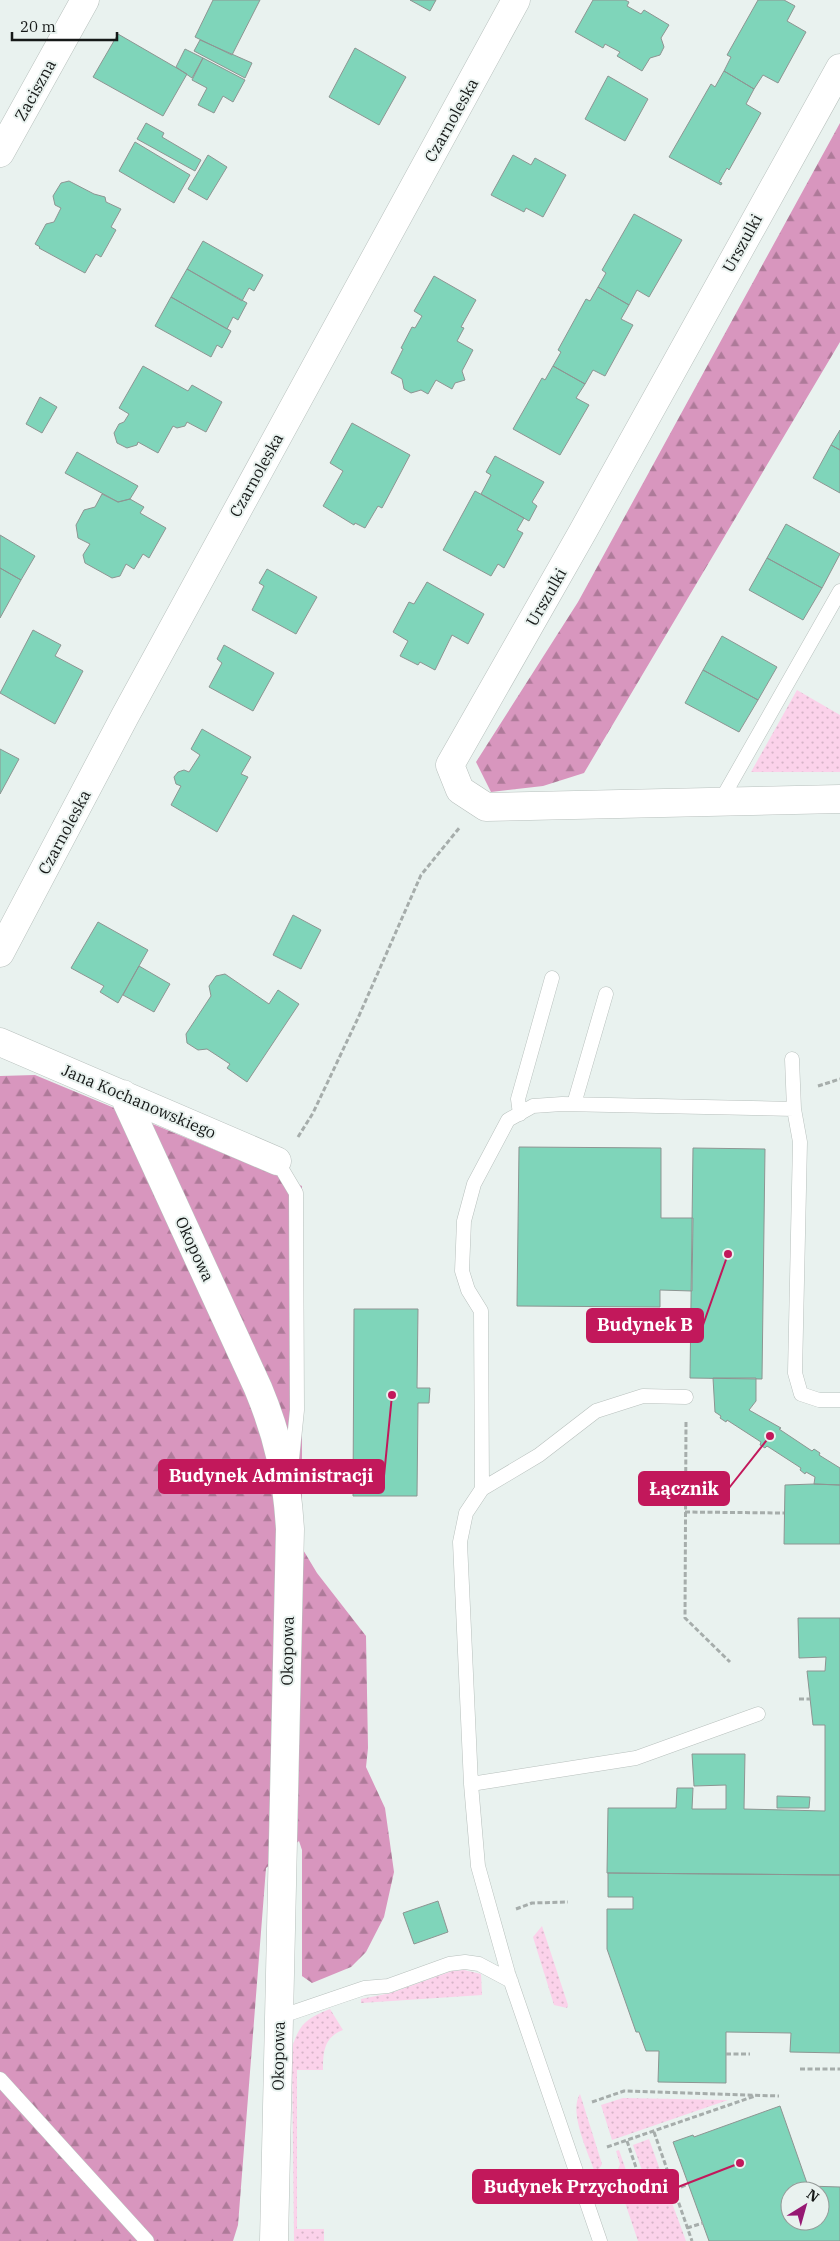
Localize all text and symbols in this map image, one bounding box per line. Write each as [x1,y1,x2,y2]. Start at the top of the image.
scale bar [12,10,118,42]
text: 20 m [20,17,56,36]
street label: Zaciszna [10,56,60,124]
street label: Czarnoleska [420,74,482,165]
street label: Urszulki [718,210,766,276]
street label: Czarnoleska [225,429,287,520]
street label: Urszulki [521,564,571,630]
street label: Czarnoleska [33,786,95,878]
street label: Jana Kochanowskiego [59,1059,219,1143]
street label: Okopowa [171,1213,219,1285]
callout: Budynek B [587,1309,703,1342]
text: Budynek B [597,1313,693,1336]
callout: Budynek Administracji [159,1460,384,1493]
text: Budynek Administracji [169,1464,373,1487]
callout: Łącznik [639,1472,729,1505]
text: Łącznik [649,1477,720,1500]
street label: Okopowa [276,1616,298,1686]
street label: Okopowa [267,2021,289,2091]
callout: Budynek Przychodni [473,2170,678,2203]
text: Budynek Przychodni [484,2175,668,2198]
north arrow [780,2181,830,2231]
text: N [803,2185,823,2206]

